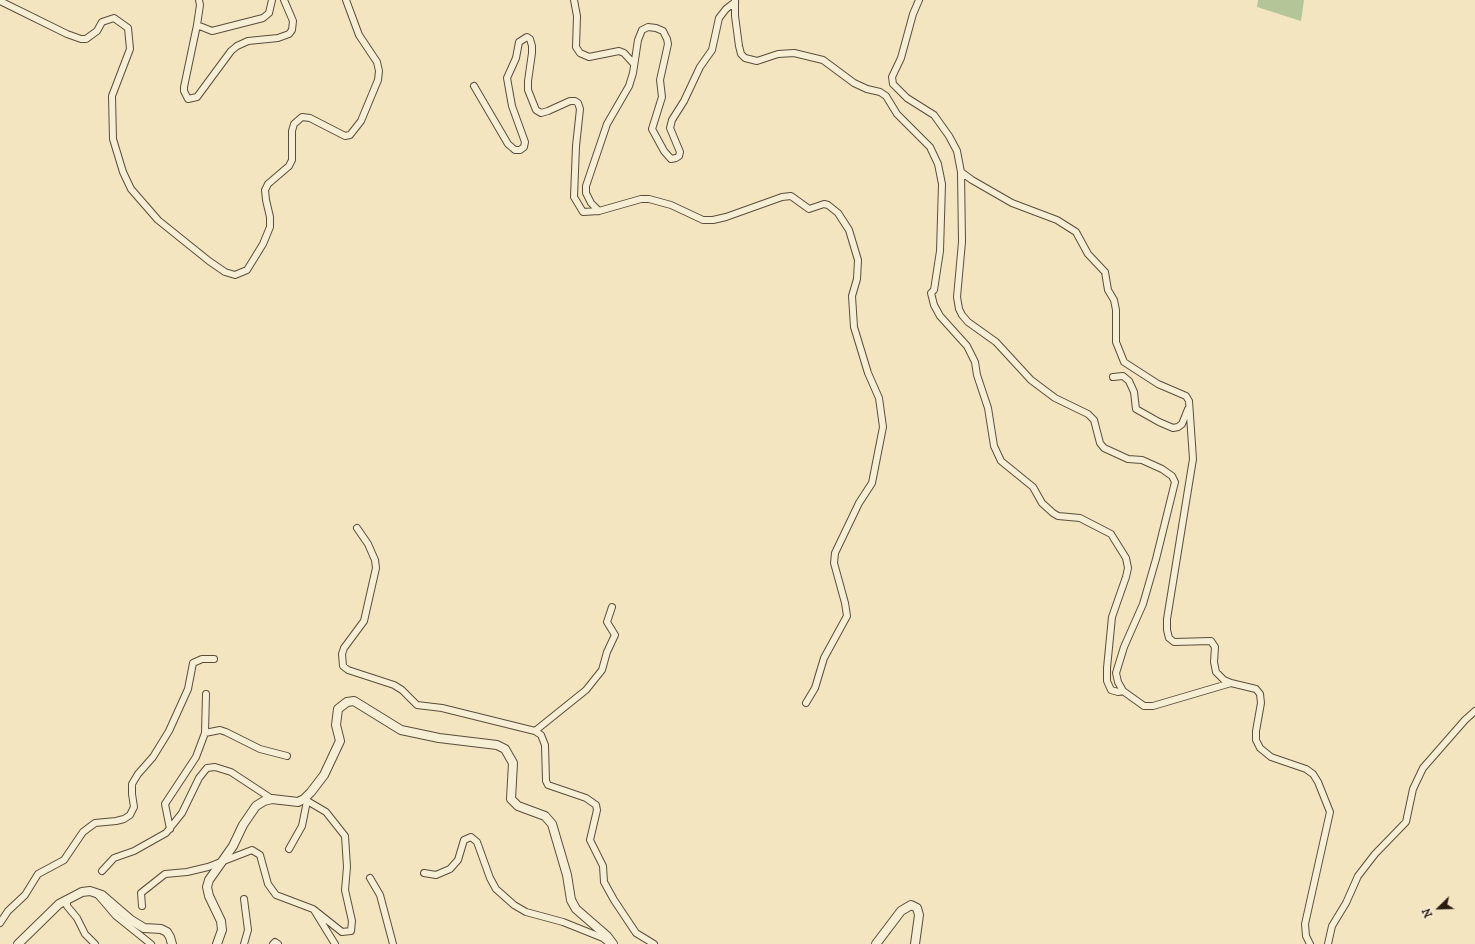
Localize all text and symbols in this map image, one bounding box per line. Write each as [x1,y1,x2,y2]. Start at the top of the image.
north arrow [1419,888,1459,928]
text: N [1420,906,1436,920]

